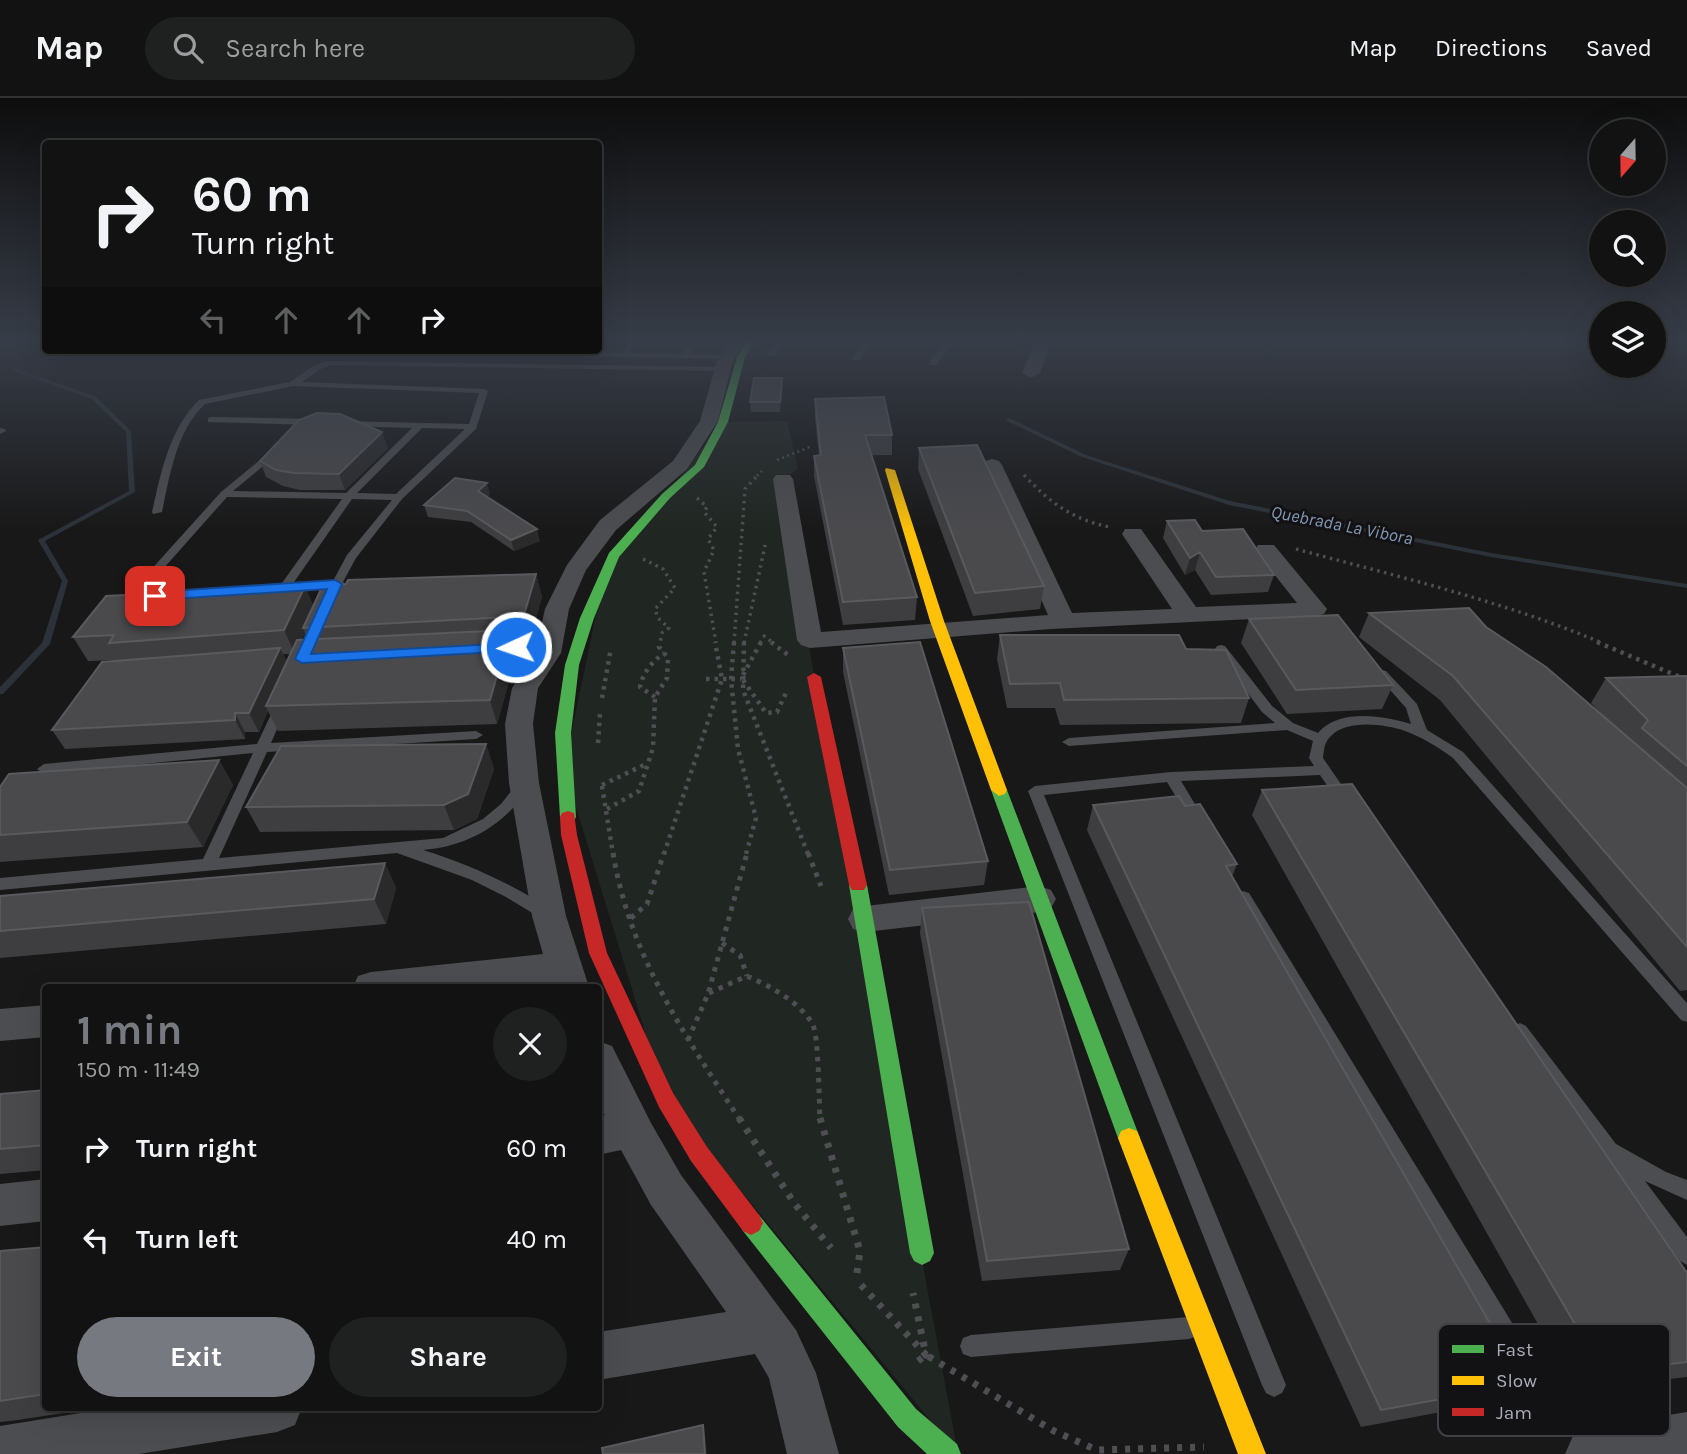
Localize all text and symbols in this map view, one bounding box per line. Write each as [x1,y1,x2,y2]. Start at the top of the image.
search box [145,17,635,80]
text: Map [35,29,103,67]
icon: search [169,29,207,67]
text: Search here [225,33,365,64]
text: Map [1349,34,1397,62]
text: Directions [1435,34,1548,62]
text: Saved [1586,34,1652,62]
north arrow [1589,119,1666,196]
map controls [1589,119,1666,378]
text: 60 m [192,166,312,223]
icon: right [77,168,168,259]
button: search [1589,210,1666,287]
text: Turn right [192,225,334,262]
icon: left [194,301,232,339]
icon: ahead [267,301,305,339]
icon: ahead [340,301,378,339]
icon: right [413,301,451,339]
button: layers [1589,301,1666,378]
water label: Quebrada La Vibora [1269,500,1415,550]
pin [125,566,185,626]
icon: arrive [136,577,174,615]
position arrow [479,610,553,684]
text: 1 min [77,1005,182,1055]
button: close [493,1007,567,1081]
text: 150 m · 11:49 [77,1056,200,1083]
icon: right [77,1130,115,1168]
text: Turn right [136,1133,257,1164]
text: 60 m [506,1133,567,1164]
icon: left [77,1221,115,1259]
text: Turn left [136,1224,238,1255]
text: 40 m [507,1224,567,1255]
button: Exit [77,1317,315,1397]
button: Share [329,1317,567,1397]
legend [1438,1324,1670,1436]
text: Fast [1496,1339,1533,1361]
text: Slow [1496,1370,1537,1392]
text: Jam [1496,1402,1532,1424]

